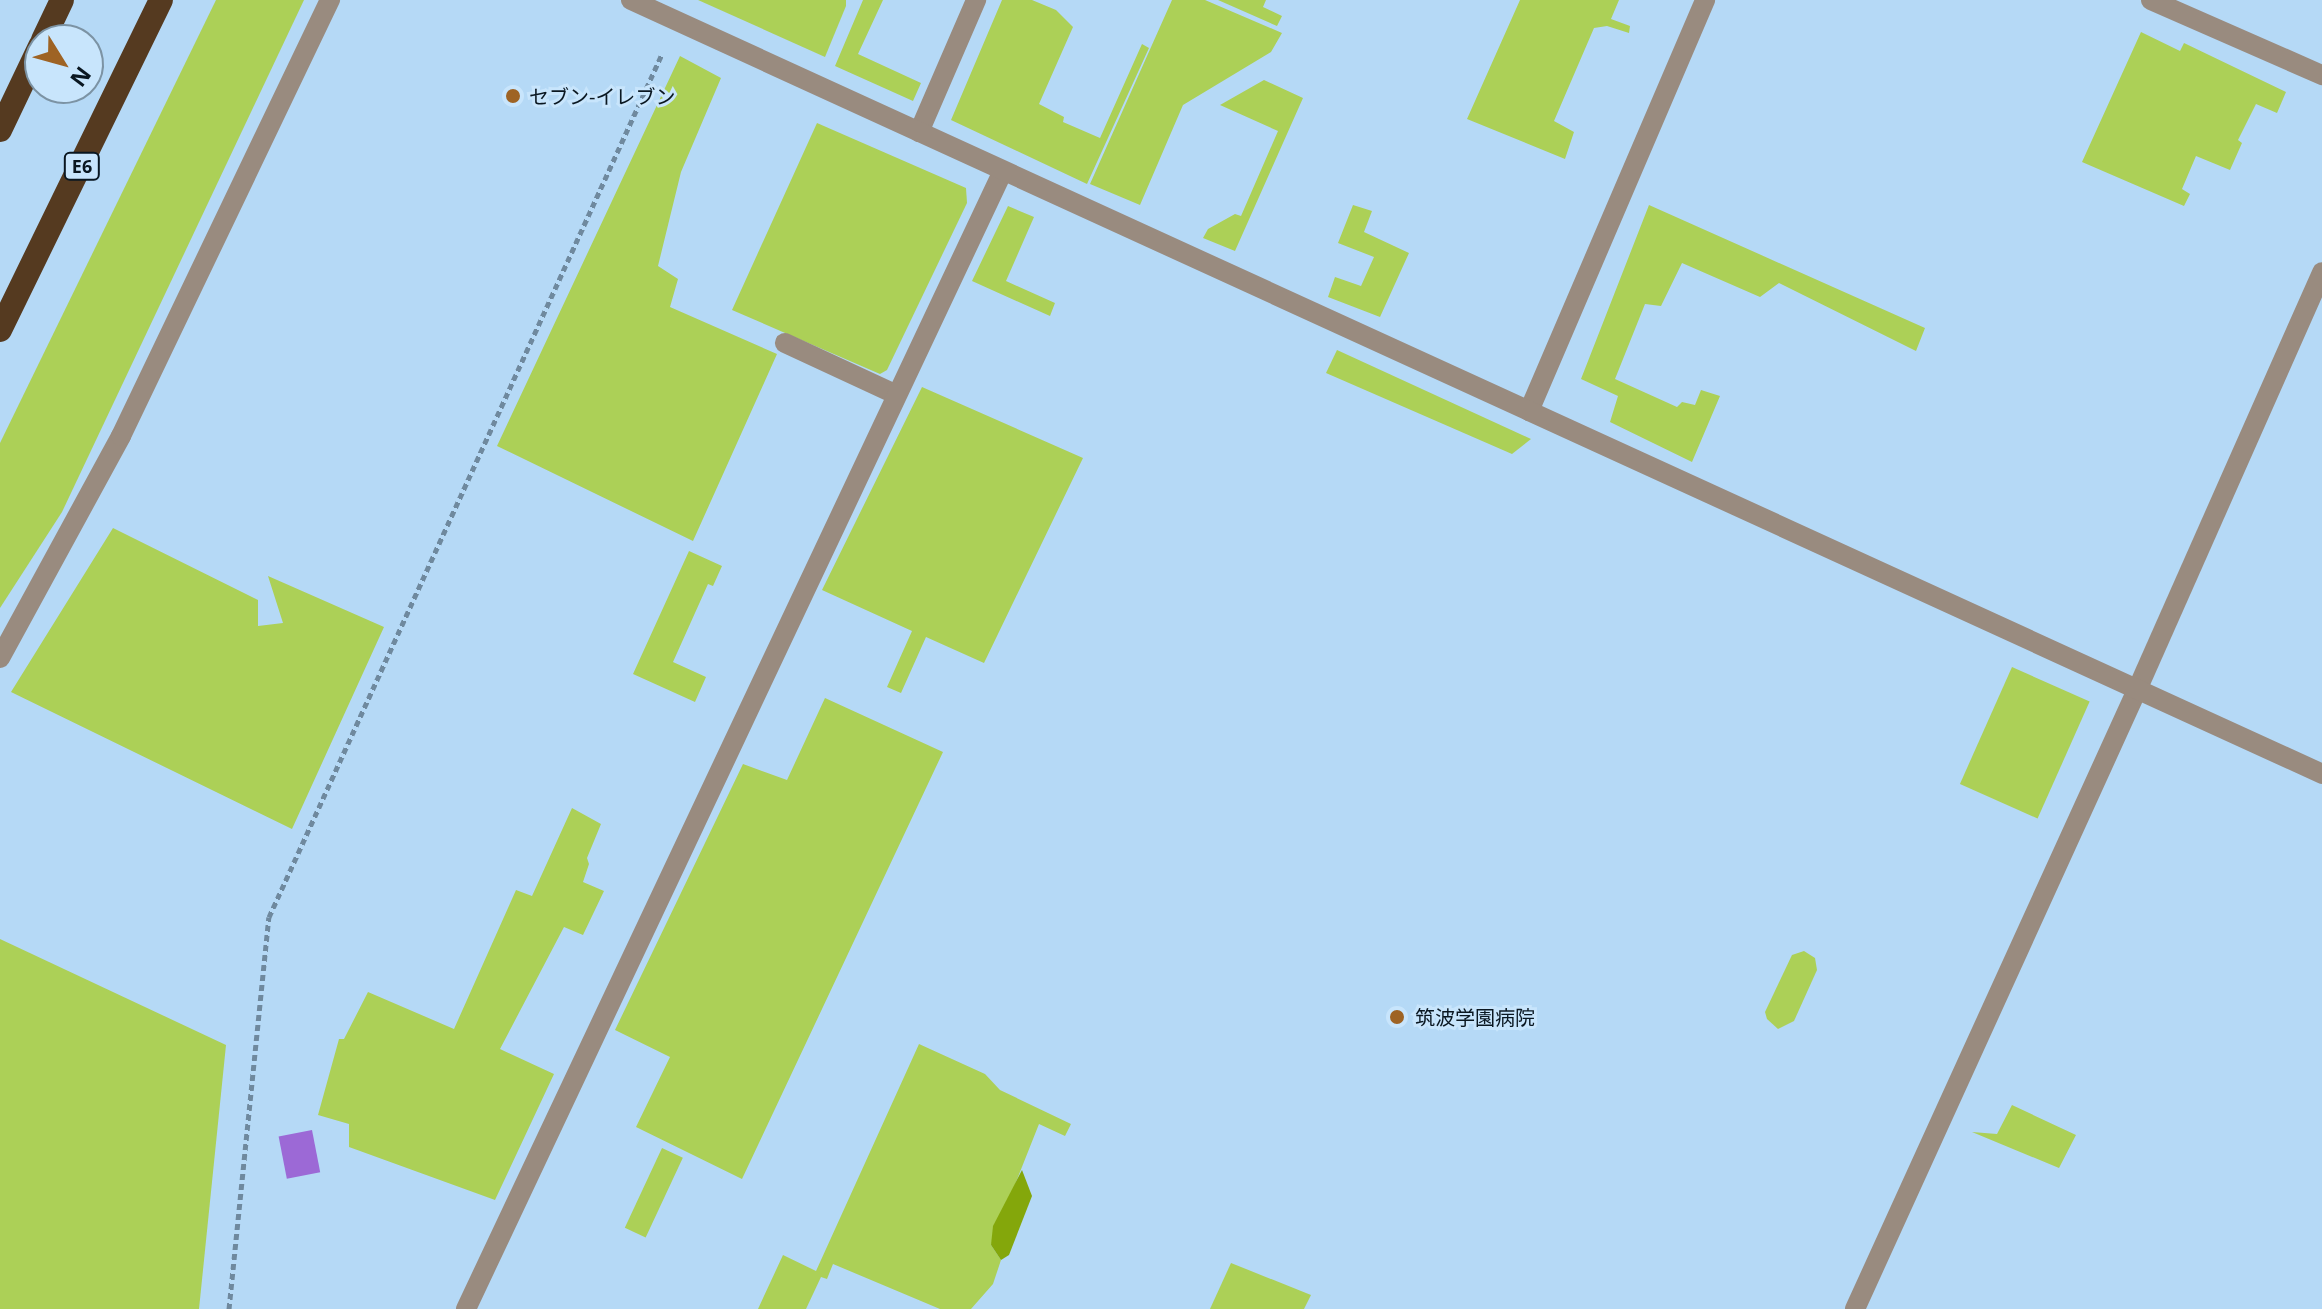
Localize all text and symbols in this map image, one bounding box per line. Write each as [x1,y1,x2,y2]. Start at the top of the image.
north arrow [24,24,104,104]
text: N [64,61,99,93]
place label: セブン-イレブン [529,84,675,108]
marker: セブン-イレブン [504,87,522,105]
road number: E6 [62,152,102,180]
place label: 筑波学園病院 [1415,1005,1535,1029]
marker: 筑波学園病院 [1386,1006,1408,1028]

